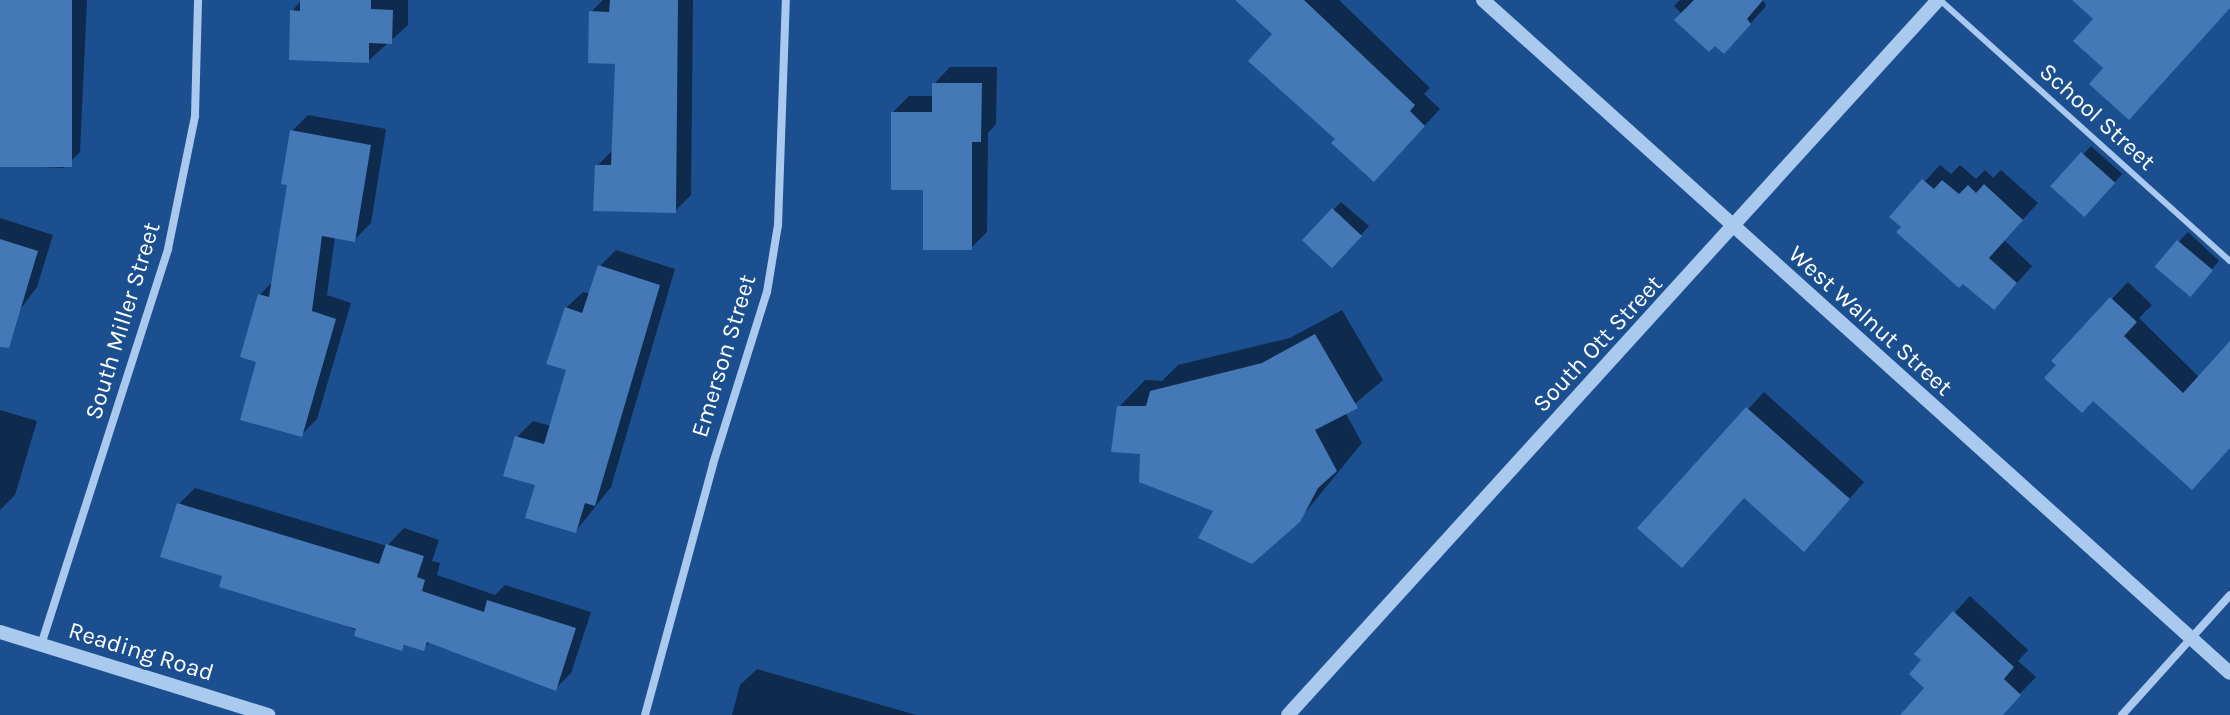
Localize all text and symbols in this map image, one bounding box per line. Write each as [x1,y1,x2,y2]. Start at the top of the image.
street label: School Street [2033,57,2161,177]
street label: South Miller Street [79,219,167,423]
street label: West Walnut Street [1782,240,1958,402]
street label: South Ott Street [1527,270,1669,418]
street label: Emerson Street [686,271,762,441]
street label: Reading Road [65,616,217,688]

